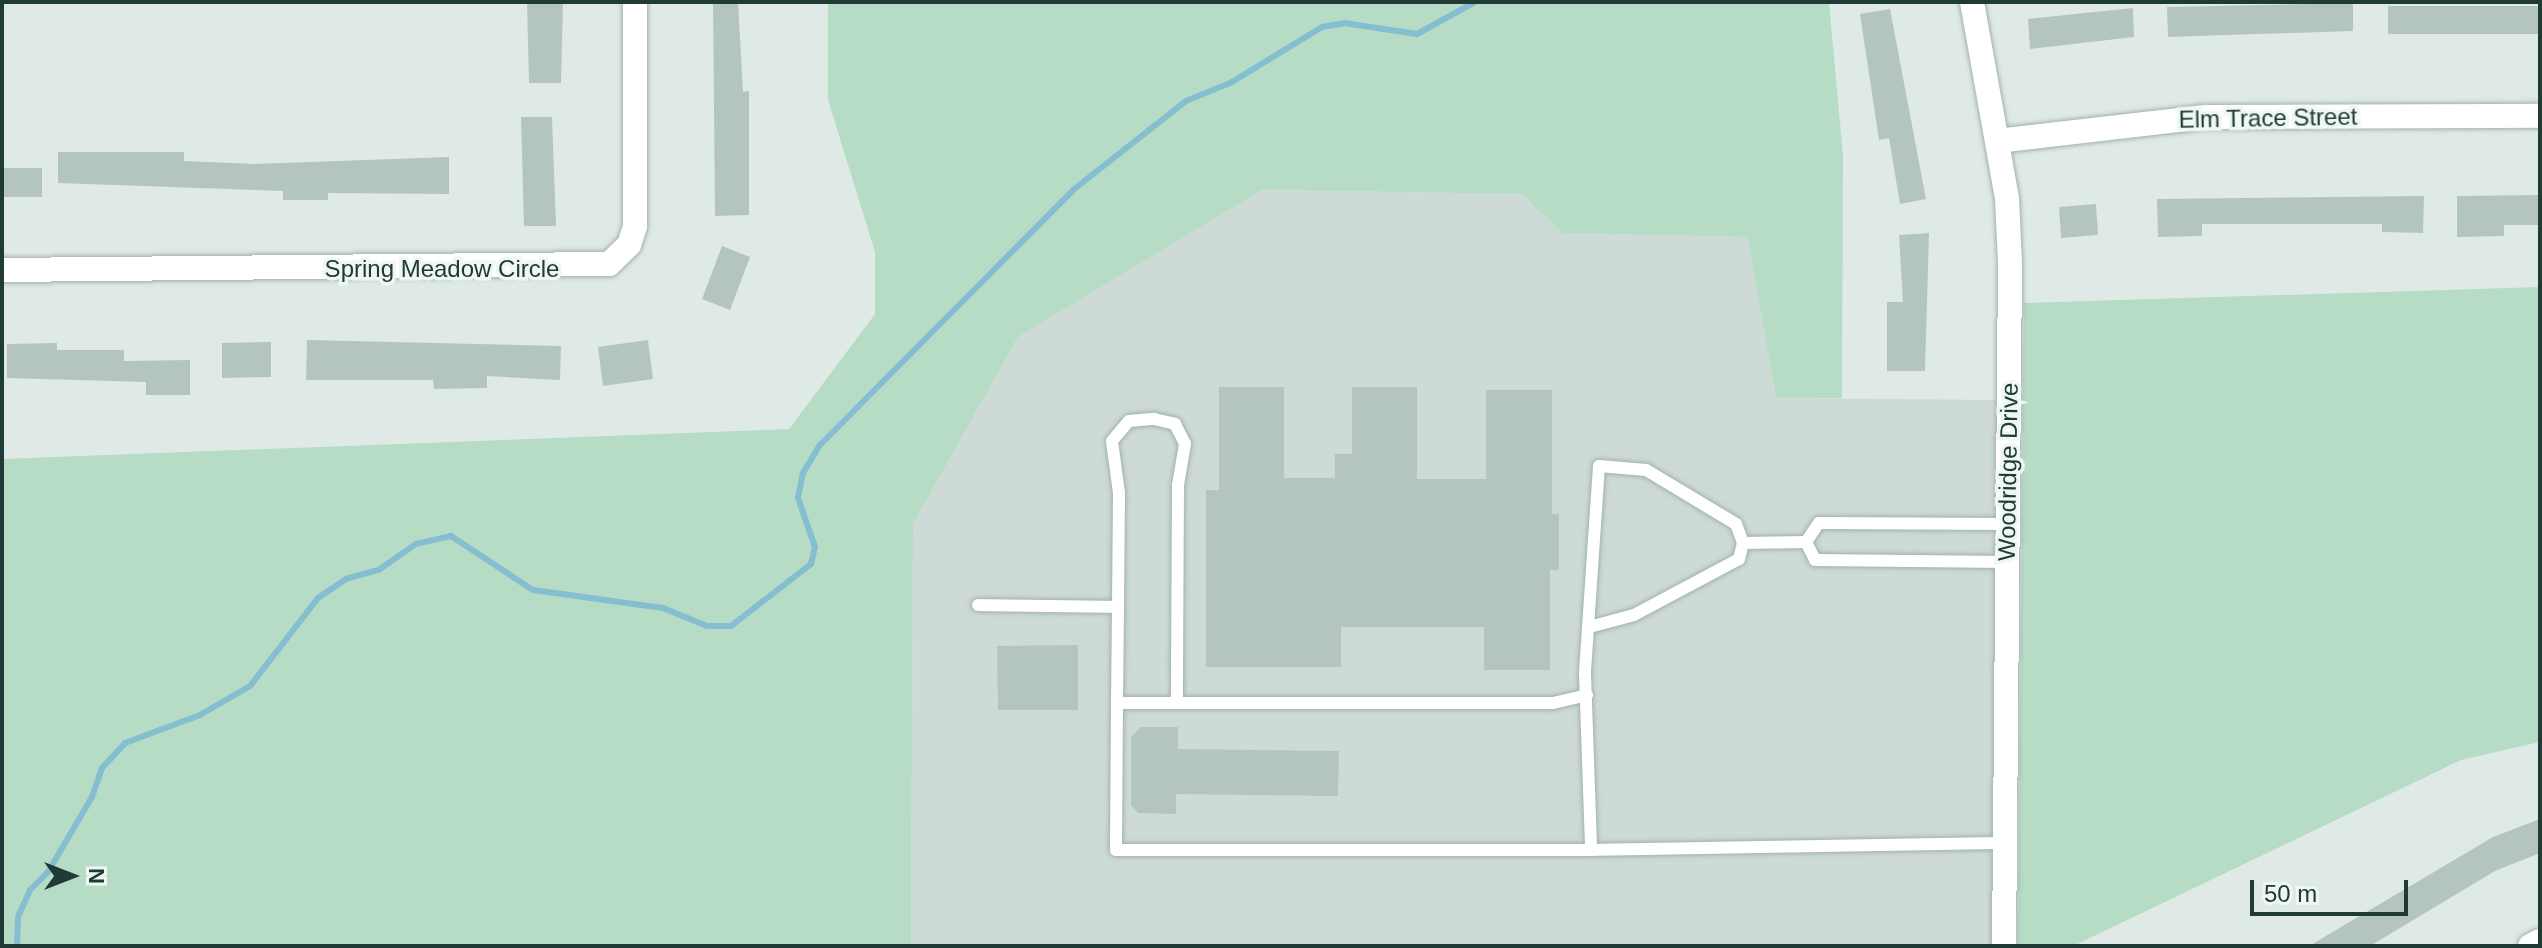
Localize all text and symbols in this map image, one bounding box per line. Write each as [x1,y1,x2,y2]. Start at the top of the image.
street label: Elm Trace Street [2178,102,2358,134]
street label: Spring Meadow Circle [325,255,559,283]
street label: Woodridge Drive [1992,383,2024,561]
north arrow [32,836,112,916]
scale bar [2254,864,2412,914]
text: N [84,868,109,884]
text: 50 m [2264,880,2317,907]

